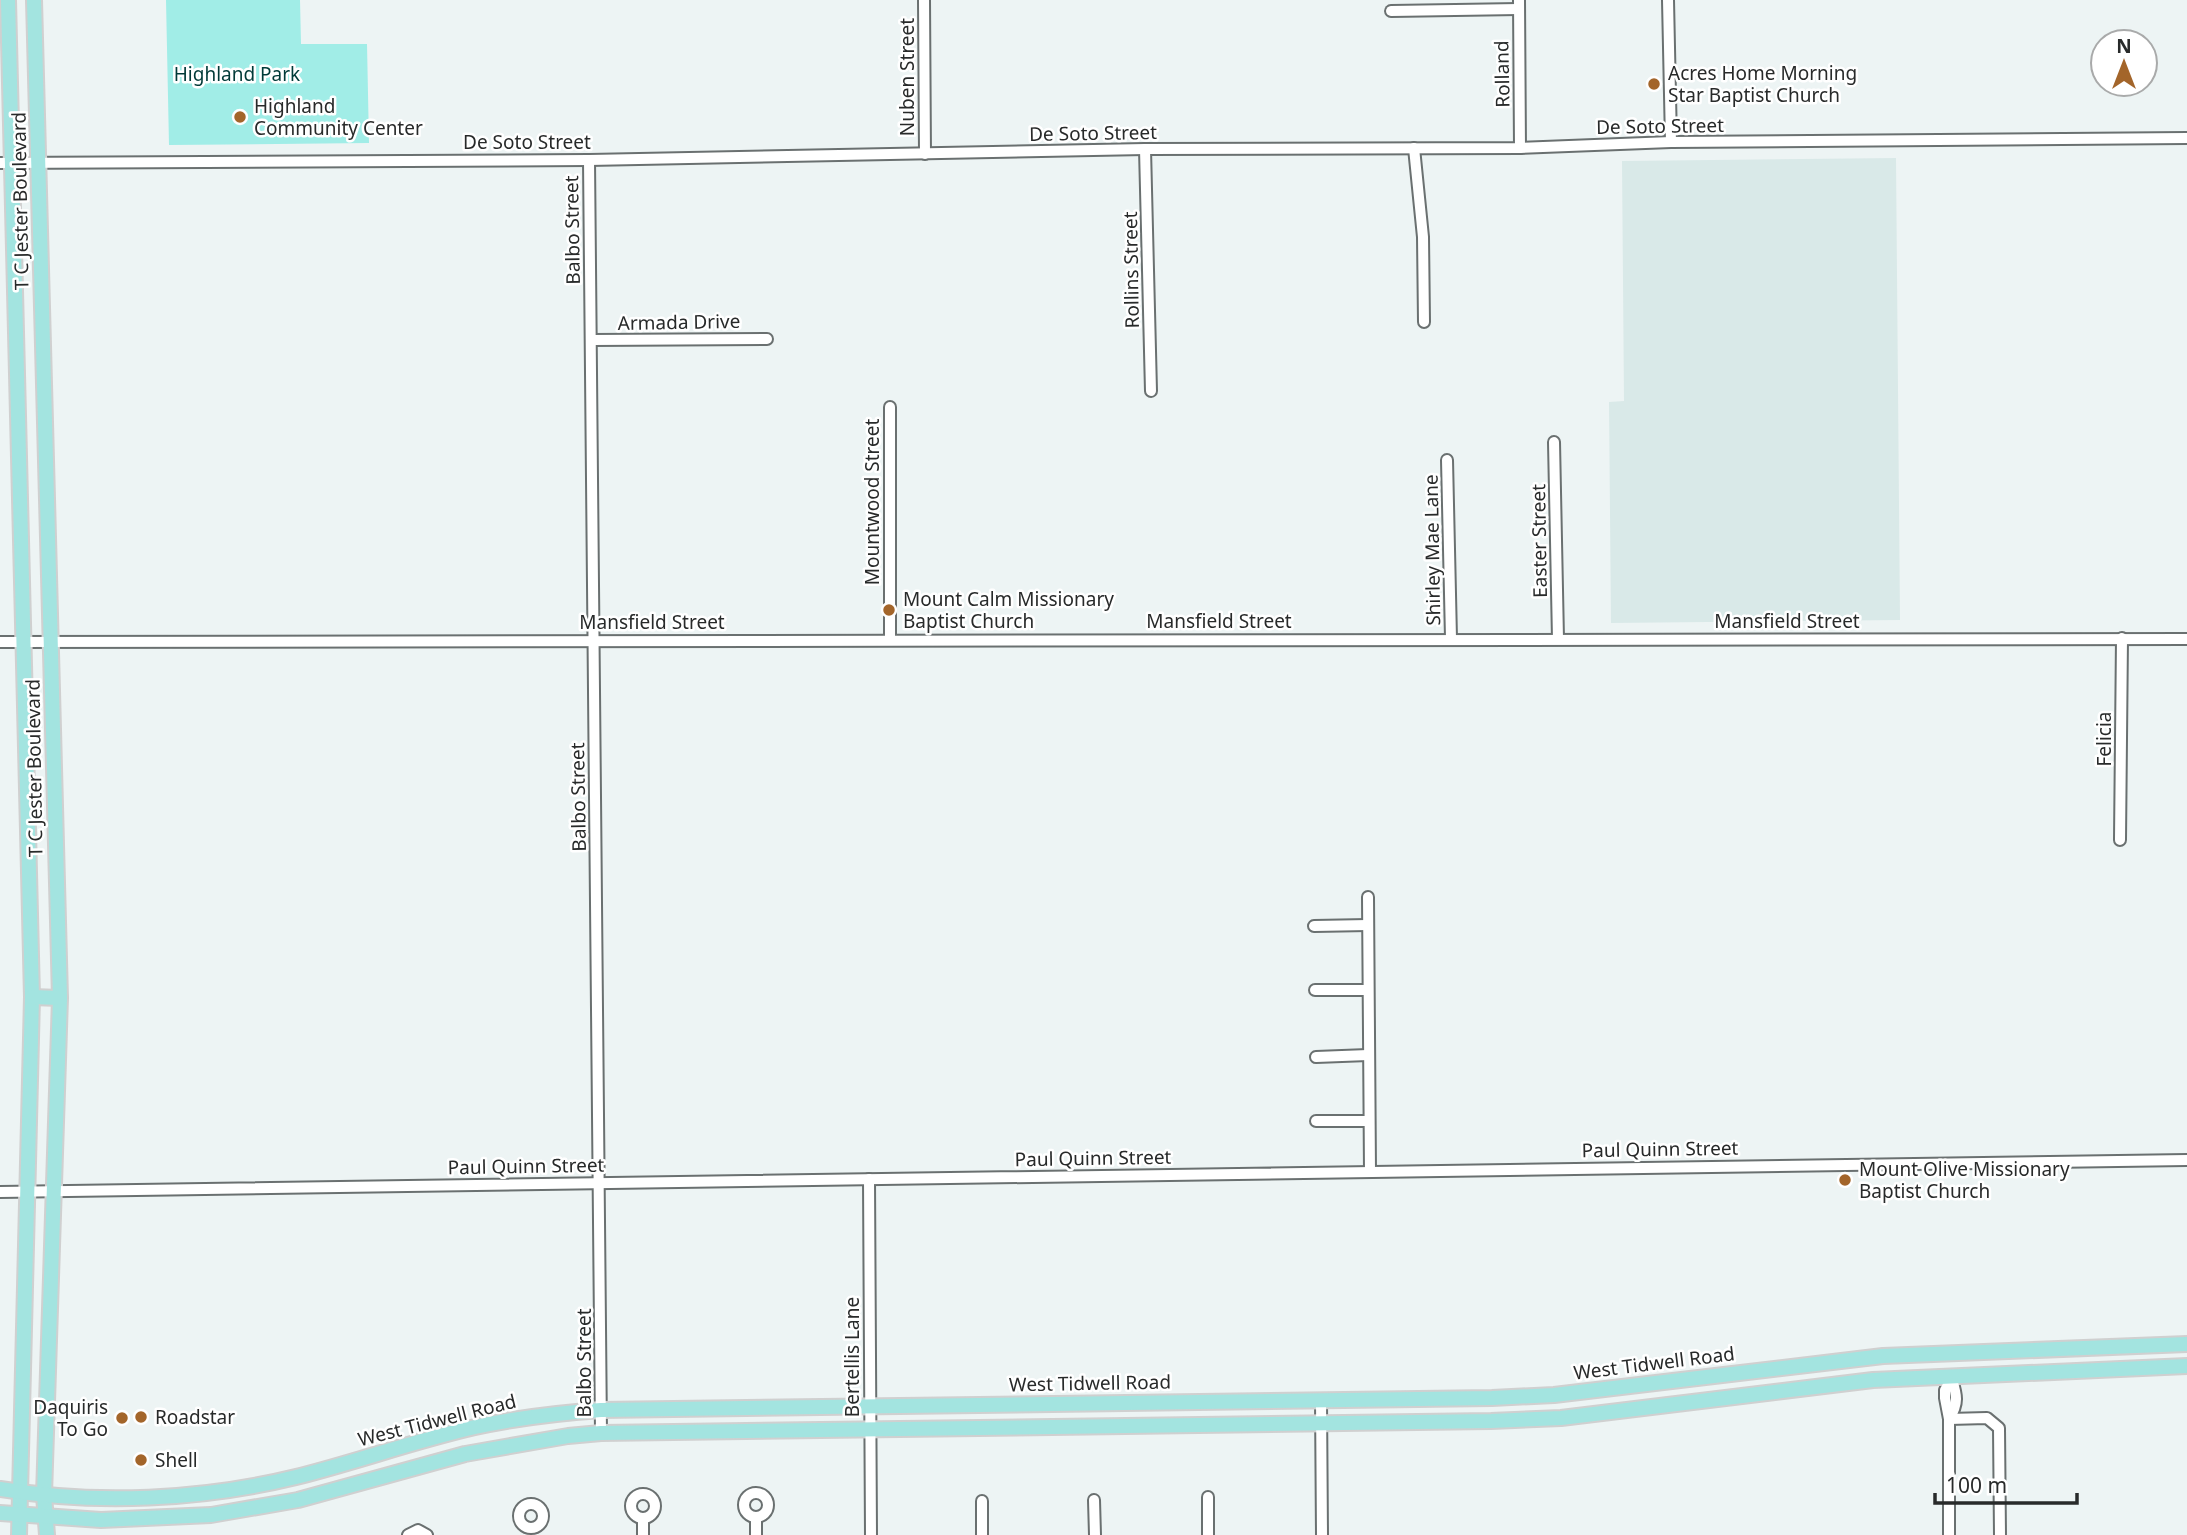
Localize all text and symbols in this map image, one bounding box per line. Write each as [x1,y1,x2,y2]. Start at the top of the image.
street label: Nuben Street [894,18,920,136]
north arrow [2089,28,2159,98]
text: N [2116,33,2132,59]
street label: Rolland [1488,40,1516,108]
place label: Acres Home Morning Star Baptist Church [1668,60,1857,108]
park label: Highland Park [174,61,300,87]
marker: Acres Home Morning Star Baptist Church [1646,76,1662,92]
place label: Highland Community Center [254,93,423,141]
marker: Highland Community Center [232,109,248,125]
street label: T C Jester Boulevard [5,112,35,290]
street label: De Soto Street [1596,112,1724,140]
street label: De Soto Street [1029,119,1157,147]
street label: De Soto Street [463,129,591,155]
street label: Balbo Street [558,175,586,285]
street label: Rollins Street [1117,211,1145,329]
street label: Armada Drive [617,308,741,336]
street label: Mountwood Street [859,419,885,585]
street label: Shirley Mae Lane [1418,474,1446,626]
street label: Easter Street [1525,484,1553,598]
place label: Mount Calm Missionary Baptist Church [903,586,1114,634]
marker: Mount Calm Missionary Baptist Church [881,602,897,618]
street label: Mansfield Street [1146,608,1292,634]
street label: Mansfield Street [1714,608,1860,634]
street label: Mansfield Street [579,609,725,635]
street label: T C Jester Boulevard [19,679,49,857]
street label: Felicia [2091,711,2117,767]
street label: Balbo Street [564,742,592,852]
street label: Paul Quinn Street [1581,1135,1739,1163]
street label: Paul Quinn Street [1014,1144,1172,1172]
street label: Paul Quinn Street [447,1152,605,1180]
place label: Mount Olive Missionary Baptist Church [1859,1156,2070,1204]
marker: Mount Olive Missionary Baptist Church [1837,1172,1853,1188]
street label: Bertellis Lane [839,1297,865,1417]
street label: Balbo Street [571,1308,597,1418]
street label: West Tidwell Road [1572,1340,1736,1386]
street label: West Tidwell Road [1009,1369,1171,1397]
street label: West Tidwell Road [355,1388,519,1452]
place label: Daquiris To Go [33,1394,108,1442]
place label: Roadstar [155,1404,235,1430]
marker: Roadstar [133,1409,149,1425]
marker: Daquiris To Go [114,1410,130,1426]
place label: Shell [155,1447,198,1473]
marker: Shell [133,1452,149,1468]
scale bar [1935,1462,2077,1506]
text: 100 m [1946,1471,2007,1499]

